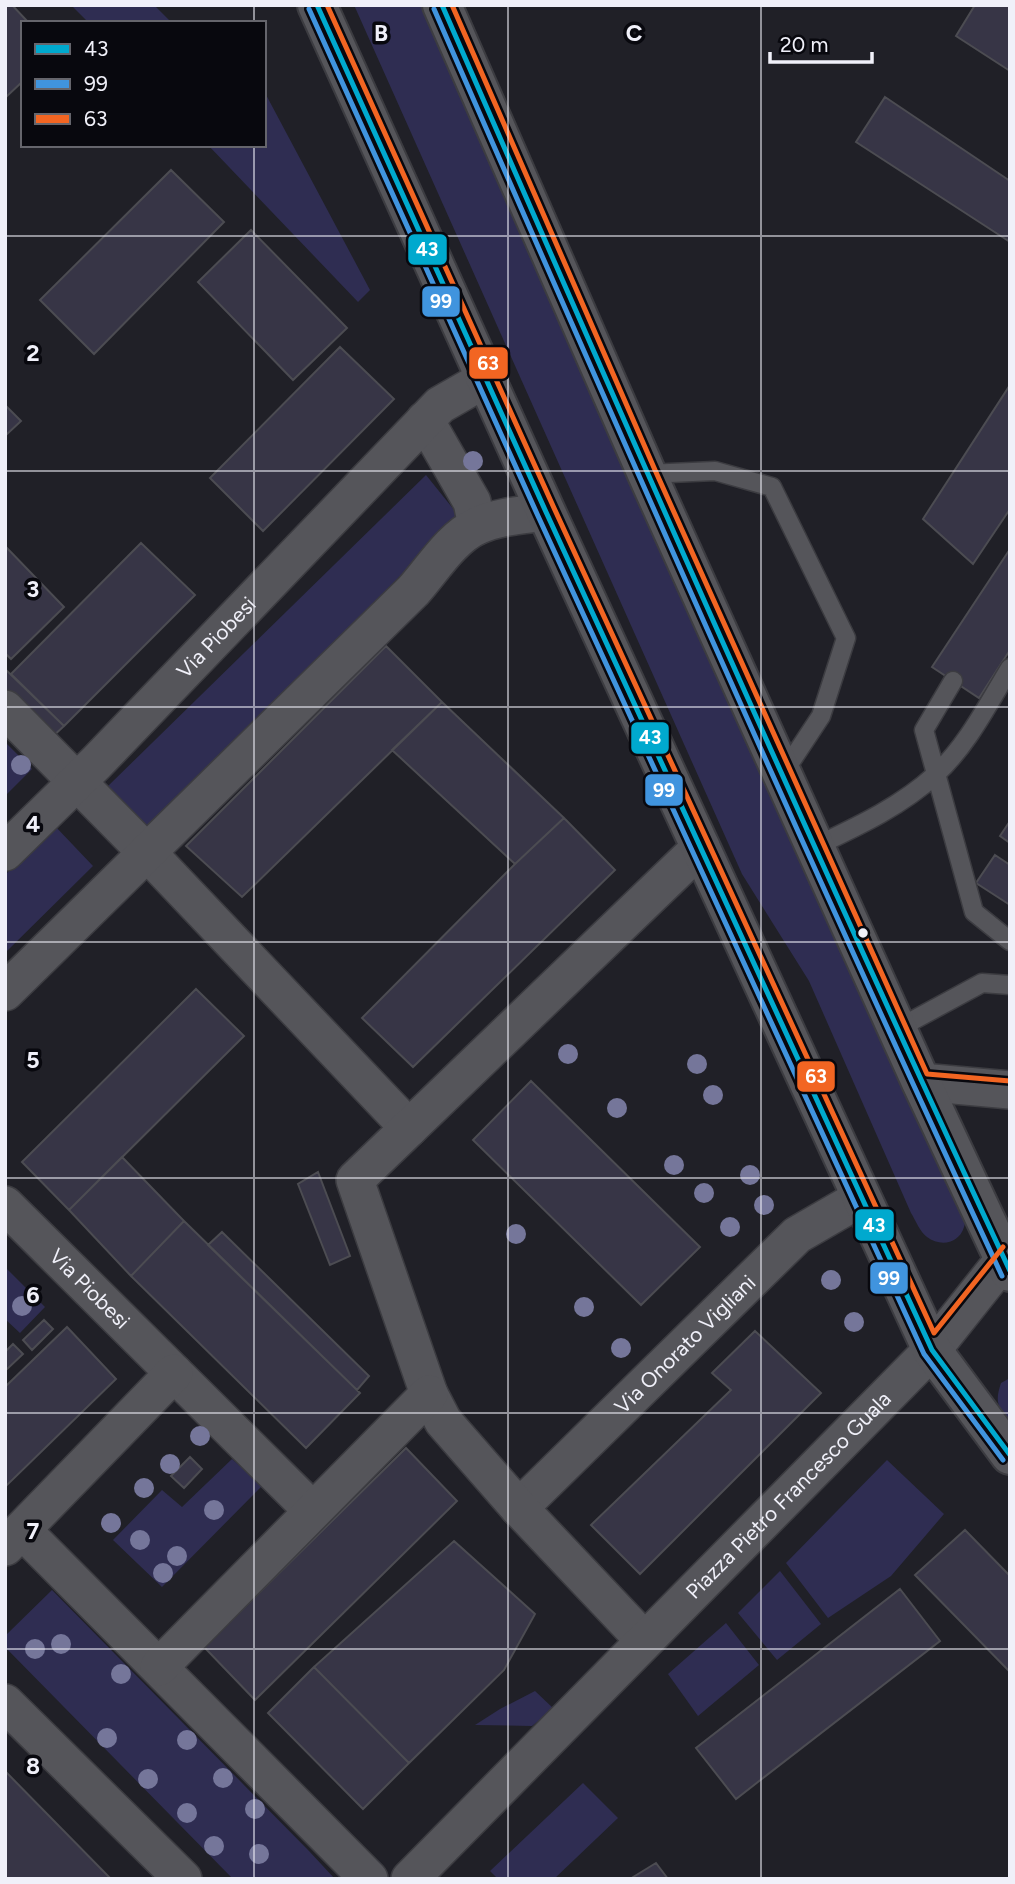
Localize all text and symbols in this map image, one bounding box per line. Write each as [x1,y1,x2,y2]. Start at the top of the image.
text: B [374,19,388,47]
text: C [626,19,643,47]
legend [21,21,266,147]
scale bar [770,21,872,65]
text: 20 m [780,32,828,57]
text: 43 [84,36,108,61]
text: 99 [84,71,108,96]
text: 63 [84,106,107,131]
line badge: 43 [407,233,448,266]
text: 43 [416,238,438,261]
line badge: 99 [421,285,461,318]
text: 99 [430,290,452,313]
text: 2 [26,339,40,367]
line badge: 63 [468,346,509,380]
text: 63 [477,352,499,375]
text: 3 [27,575,39,603]
street label: Via Piobesi [171,592,261,683]
line badge: 43 [630,721,670,755]
text: 43 [639,726,661,749]
line badge: 99 [644,773,684,807]
text: 99 [653,779,675,802]
text: 4 [26,810,40,838]
unlabelled marker [856,926,870,940]
text: 5 [26,1046,40,1074]
line badge: 63 [796,1060,836,1093]
text: 63 [805,1065,827,1088]
line badge: 43 [854,1208,895,1242]
text: 43 [863,1214,885,1237]
street label: Via Piobesi [44,1243,135,1334]
line badge: 99 [869,1261,909,1295]
text: 99 [878,1267,900,1290]
street label: Via Onorato Vigliani [609,1270,760,1419]
text: 6 [26,1281,40,1309]
street label: Piazza Pietro Francesco Guala [681,1386,896,1604]
text: 7 [27,1517,40,1545]
text: 8 [26,1752,40,1780]

